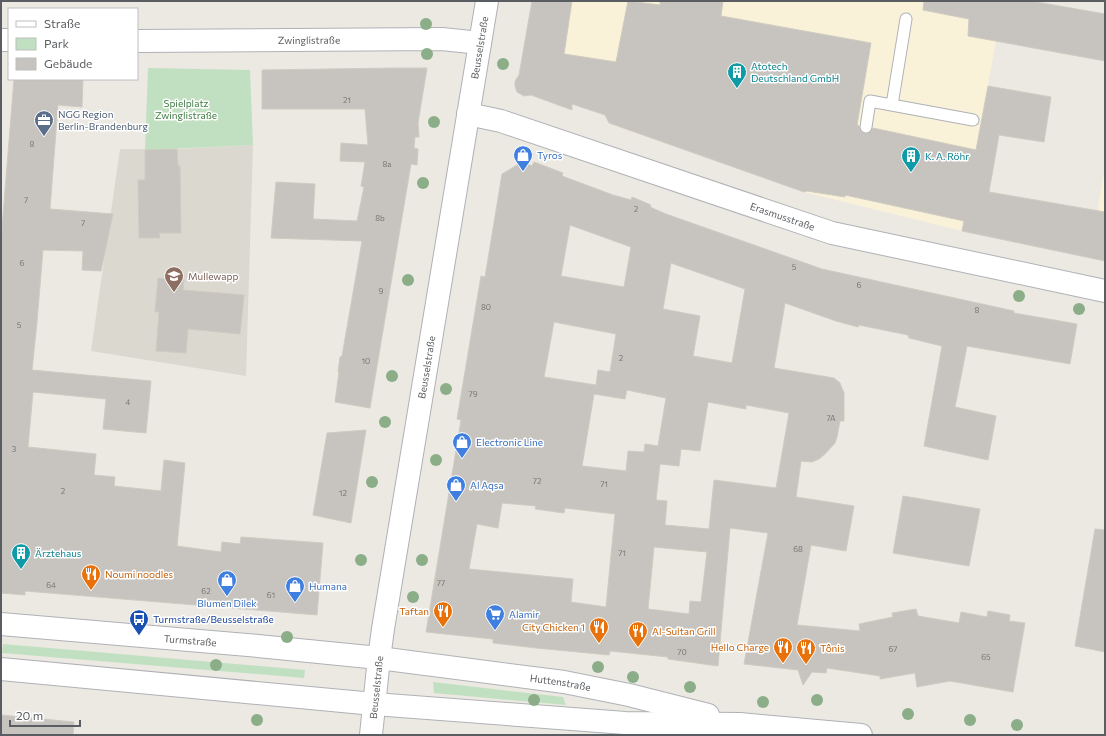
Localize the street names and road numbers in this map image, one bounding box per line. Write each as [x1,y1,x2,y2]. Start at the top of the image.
street label: Beusselstraße [468,15,490,80]
street label: Zwinglistraße [278,34,340,46]
street label: Erasmusstraße [749,200,817,233]
street label: Beusselstraße [415,335,437,400]
street label: Turmstraße [163,632,217,648]
street label: Beusselstraße [367,655,385,719]
street label: Huttenstraße [529,672,592,693]

